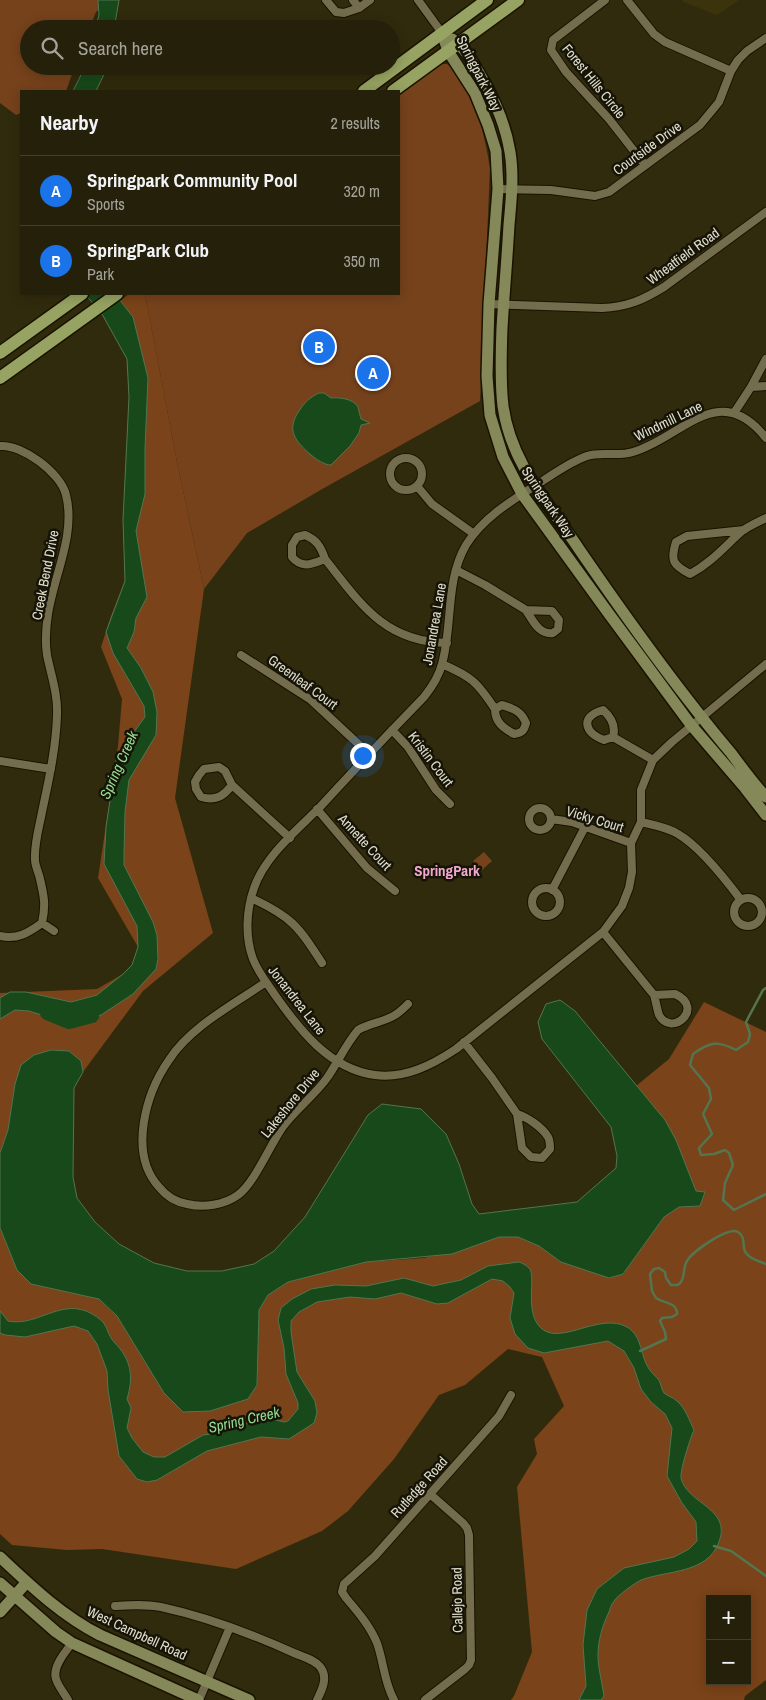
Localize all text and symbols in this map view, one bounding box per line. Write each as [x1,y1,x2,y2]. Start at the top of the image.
search box [20,20,400,75]
street label: Springpark Way [452,32,506,114]
icon: search [38,34,66,62]
text: Search here [78,35,163,61]
street label: Forest Hills Circle [558,40,630,122]
text: Nearby [40,108,98,137]
text: 2 results [330,112,380,134]
street label: Courtside Drive [609,117,685,179]
text: Springpark Community Pool [87,167,297,193]
text: A [51,180,61,202]
text: 320 m [344,180,380,202]
text: Sports [87,193,125,215]
street label: Wheatfield Road [643,224,723,288]
text: SpringPark Club [87,237,209,263]
text: B [51,250,61,272]
text: 350 m [344,250,380,272]
text: Park [87,263,114,285]
pin: B [303,328,335,366]
pin: A [357,354,389,392]
street label: Windmill Lane [631,397,705,445]
street label: Springpark Way [518,463,579,541]
street label: Creek Bend Drive [27,528,63,622]
street label: Jonandrea Lane [418,582,450,666]
street label: Greenleaf Court [265,651,341,713]
water label: Spring Creek [94,727,143,802]
street label: Kristin Court [404,728,458,790]
your location [350,743,376,769]
street label: Vicky Court [564,802,626,836]
street label: Annette Court [334,809,396,874]
district label: SpringPark [414,860,480,881]
street label: Jonandrea Lane [264,962,330,1038]
street label: Lakeshore Drive [257,1065,323,1141]
water label: Spring Creek [206,1401,282,1438]
street label: Rutledge Road [387,1453,451,1521]
street label: Callejo Road [447,1567,467,1633]
map controls [706,1595,751,1685]
button: + [706,1595,751,1640]
street label: West Campbell Road [84,1602,190,1664]
button: − [706,1640,751,1685]

